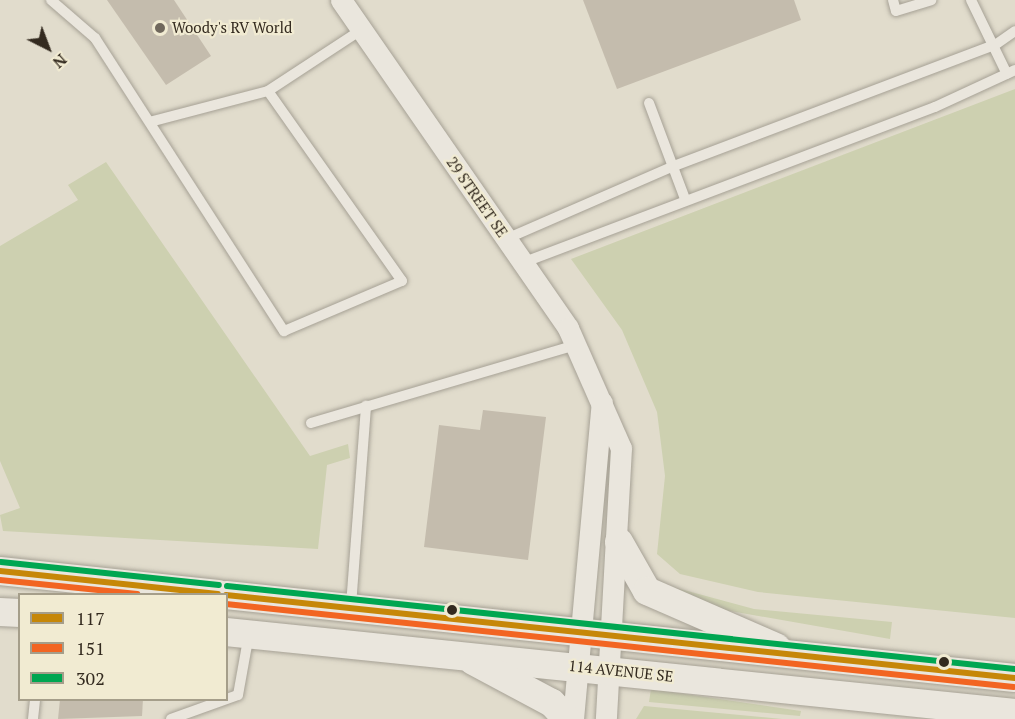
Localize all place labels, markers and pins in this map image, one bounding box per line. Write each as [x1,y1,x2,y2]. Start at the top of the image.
place label: Woody's RV World [172,19,293,37]
marker: Woody's RV World [153,21,167,35]
unlabelled marker [446,604,458,616]
unlabelled marker [938,656,950,668]

